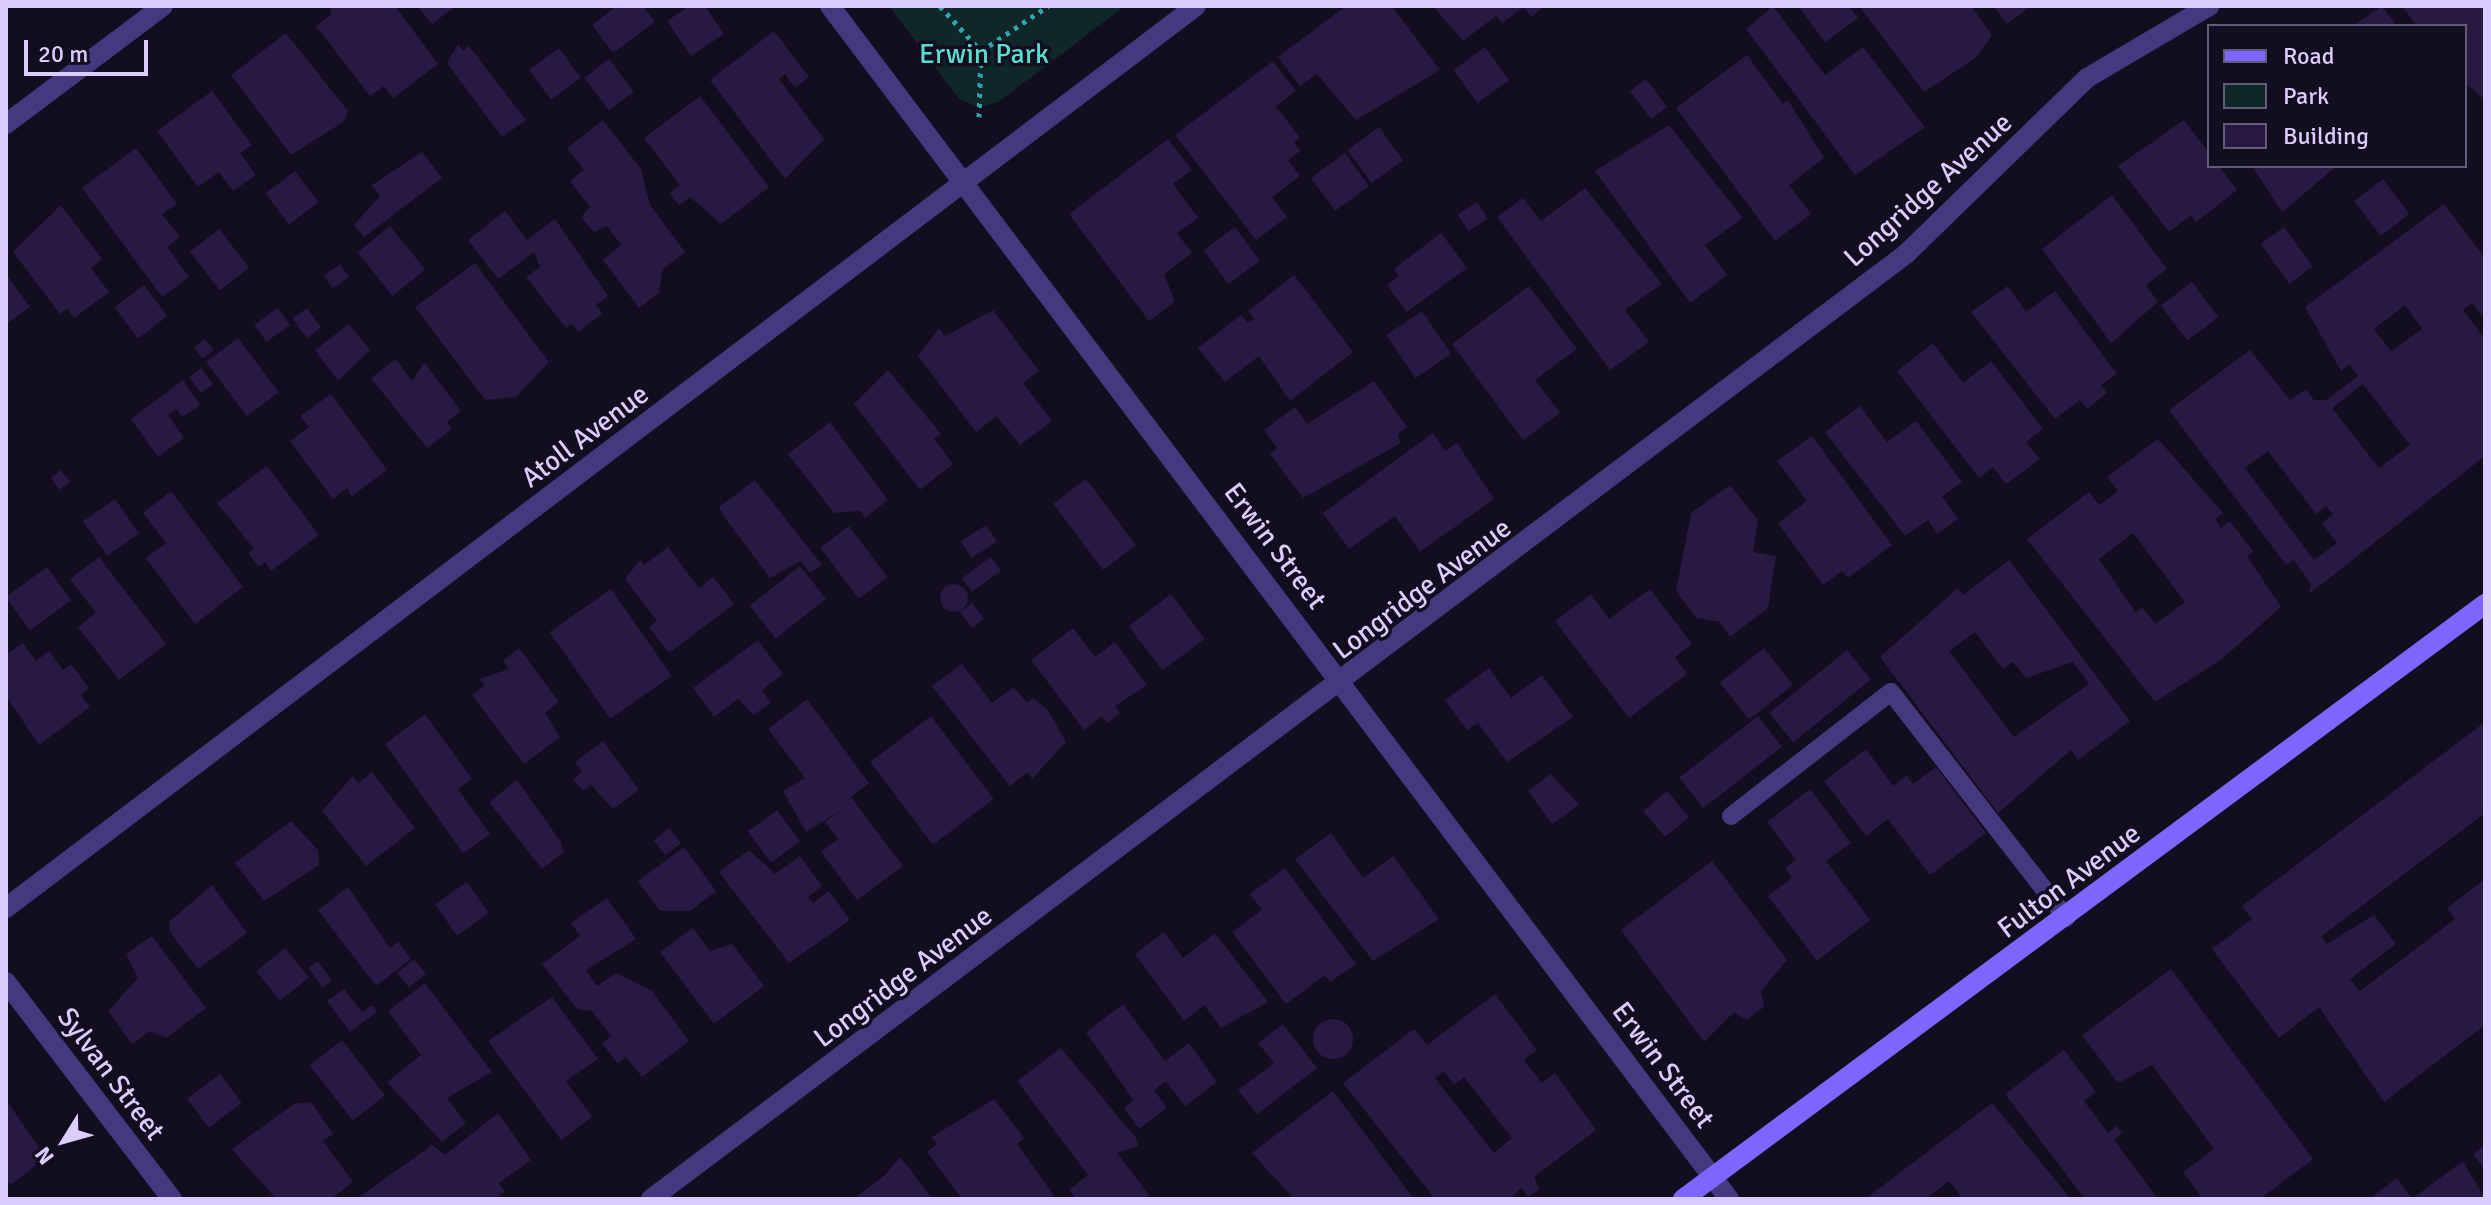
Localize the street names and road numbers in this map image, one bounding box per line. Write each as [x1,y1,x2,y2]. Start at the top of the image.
street label: Longridge Avenue [1837,106,2019,274]
street label: Atoll Avenue [515,377,655,495]
street label: Erwin Street [1217,476,1333,616]
street label: Longridge Avenue [1326,511,1518,667]
street label: Fulton Avenue [1991,816,2147,946]
street label: Longridge Avenue [807,899,999,1055]
street label: Erwin Street [1605,995,1721,1135]
street label: Sylvan Street [50,1001,172,1147]

